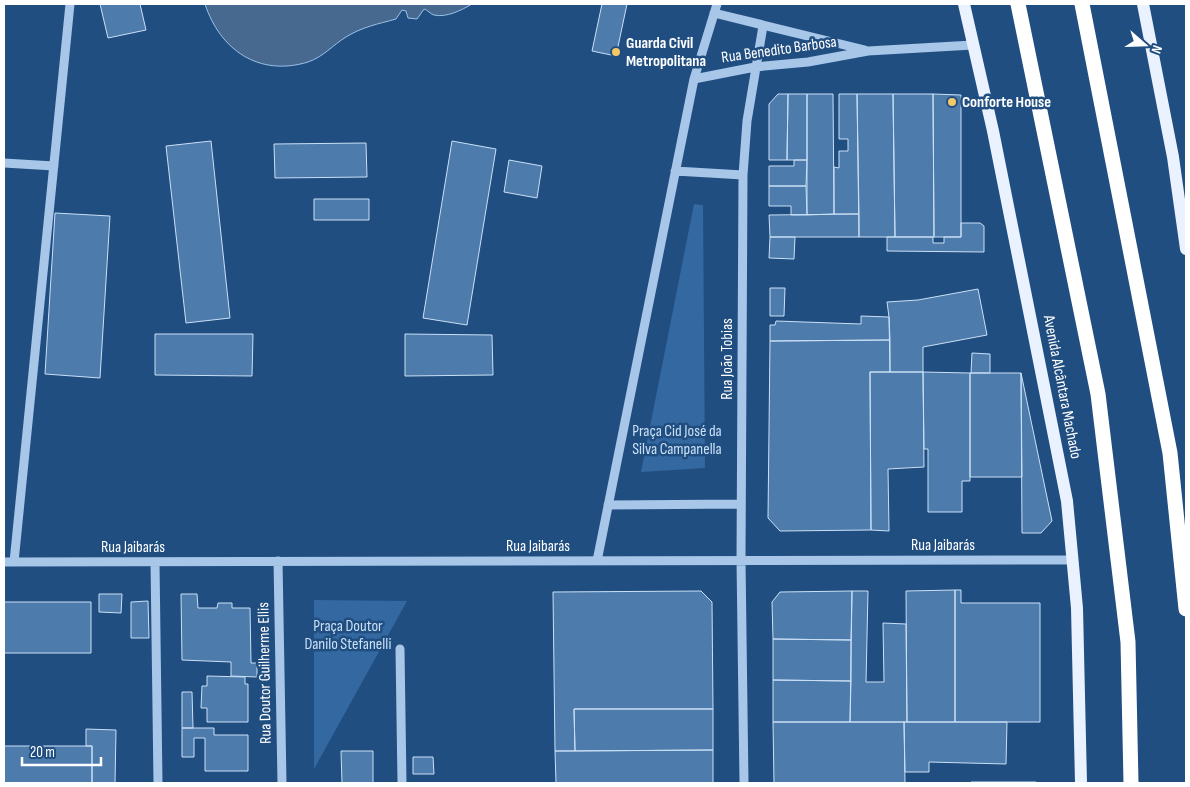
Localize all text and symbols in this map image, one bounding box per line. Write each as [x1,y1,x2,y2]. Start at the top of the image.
north arrow [1120,20,1170,70]
street label: Rua Benedito Barbosa [720,33,838,67]
place label: Guarda Civil Metropolitana [626,34,706,71]
text: N [1147,43,1166,56]
marker: Guarda Civil Metropolitana [610,46,622,58]
place label: Conforte House [962,93,1051,112]
marker: Conforte House [946,96,958,108]
street label: Avenida Alcântara Machado [1039,313,1085,461]
street label: Rua João Tobias [718,318,737,400]
park label: Praça Cid José da Silva Campanella [632,422,722,459]
street label: Rua Jaibarás [911,536,975,555]
street label: Rua Jaibarás [506,537,570,556]
street label: Rua Jaibarás [101,538,165,557]
street label: Rua Doutor Guilherme Ellis [254,602,276,744]
park label: Praça Doutor Danilo Stefanelli [304,617,392,654]
scale bar [22,734,101,766]
text: 20 m [30,743,55,762]

